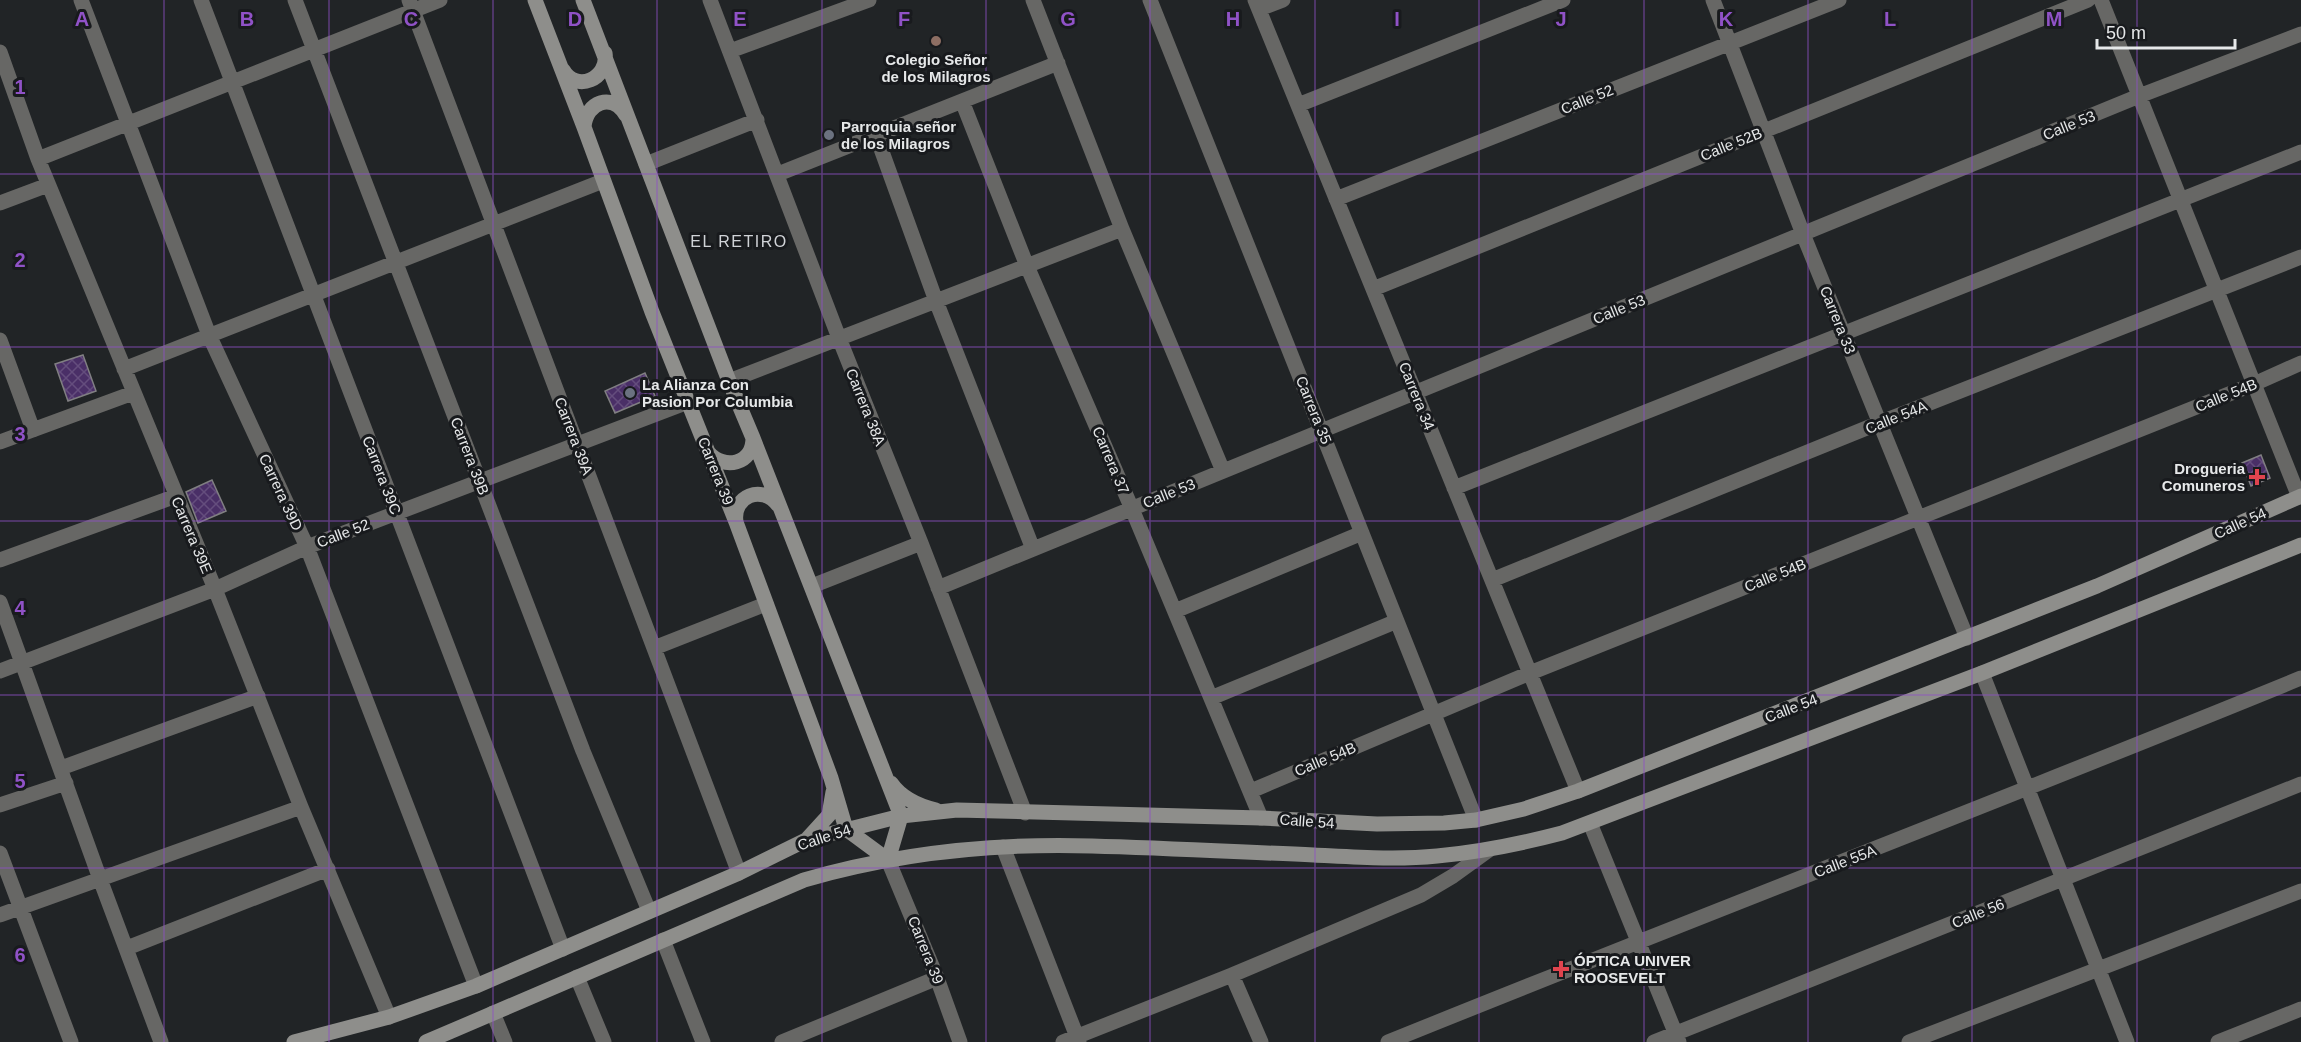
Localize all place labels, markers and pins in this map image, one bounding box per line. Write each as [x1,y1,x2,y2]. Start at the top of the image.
marker: Colegio Señor de los Milagros [929,34,943,48]
place label: Colegio Señor de los Milagros [881,51,991,85]
place label: Parroquia señor de los Milagros [841,118,956,152]
marker: Parroquia señor de los Milagros [822,128,836,142]
place label: La Alianza Con Pasion Por Columbia [642,376,794,410]
marker: La Alianza Con Pasion Por Columbia [623,386,637,400]
place label: Drogueria Comuneros [2162,460,2246,494]
marker: Drogueria Comuneros [2250,470,2264,484]
place label: ÓPTICA UNIVER ROOSEVELT [1574,952,1691,986]
marker: ÓPTICA UNIVER ROOSEVELT [1552,960,1570,978]

